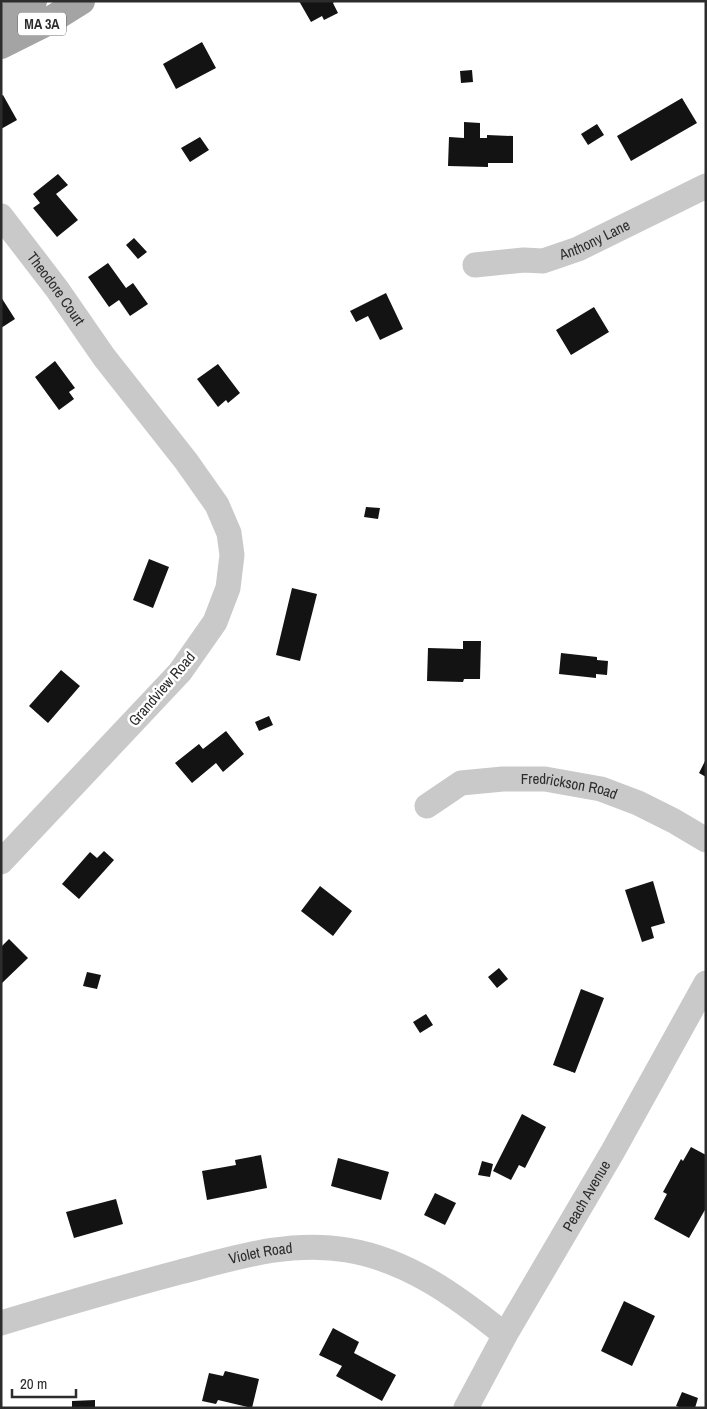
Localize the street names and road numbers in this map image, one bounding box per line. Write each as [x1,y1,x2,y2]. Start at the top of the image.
road number: MA 3A [18,12,66,36]
street label: Anthony Lane [555,214,633,265]
street label: Theodore Court [22,247,90,330]
street label: Grandview Road [123,647,200,730]
street label: Fredrickson Road [521,768,621,804]
street label: Peach Avenue [557,1156,615,1235]
street label: Violet Road [227,1237,293,1269]

